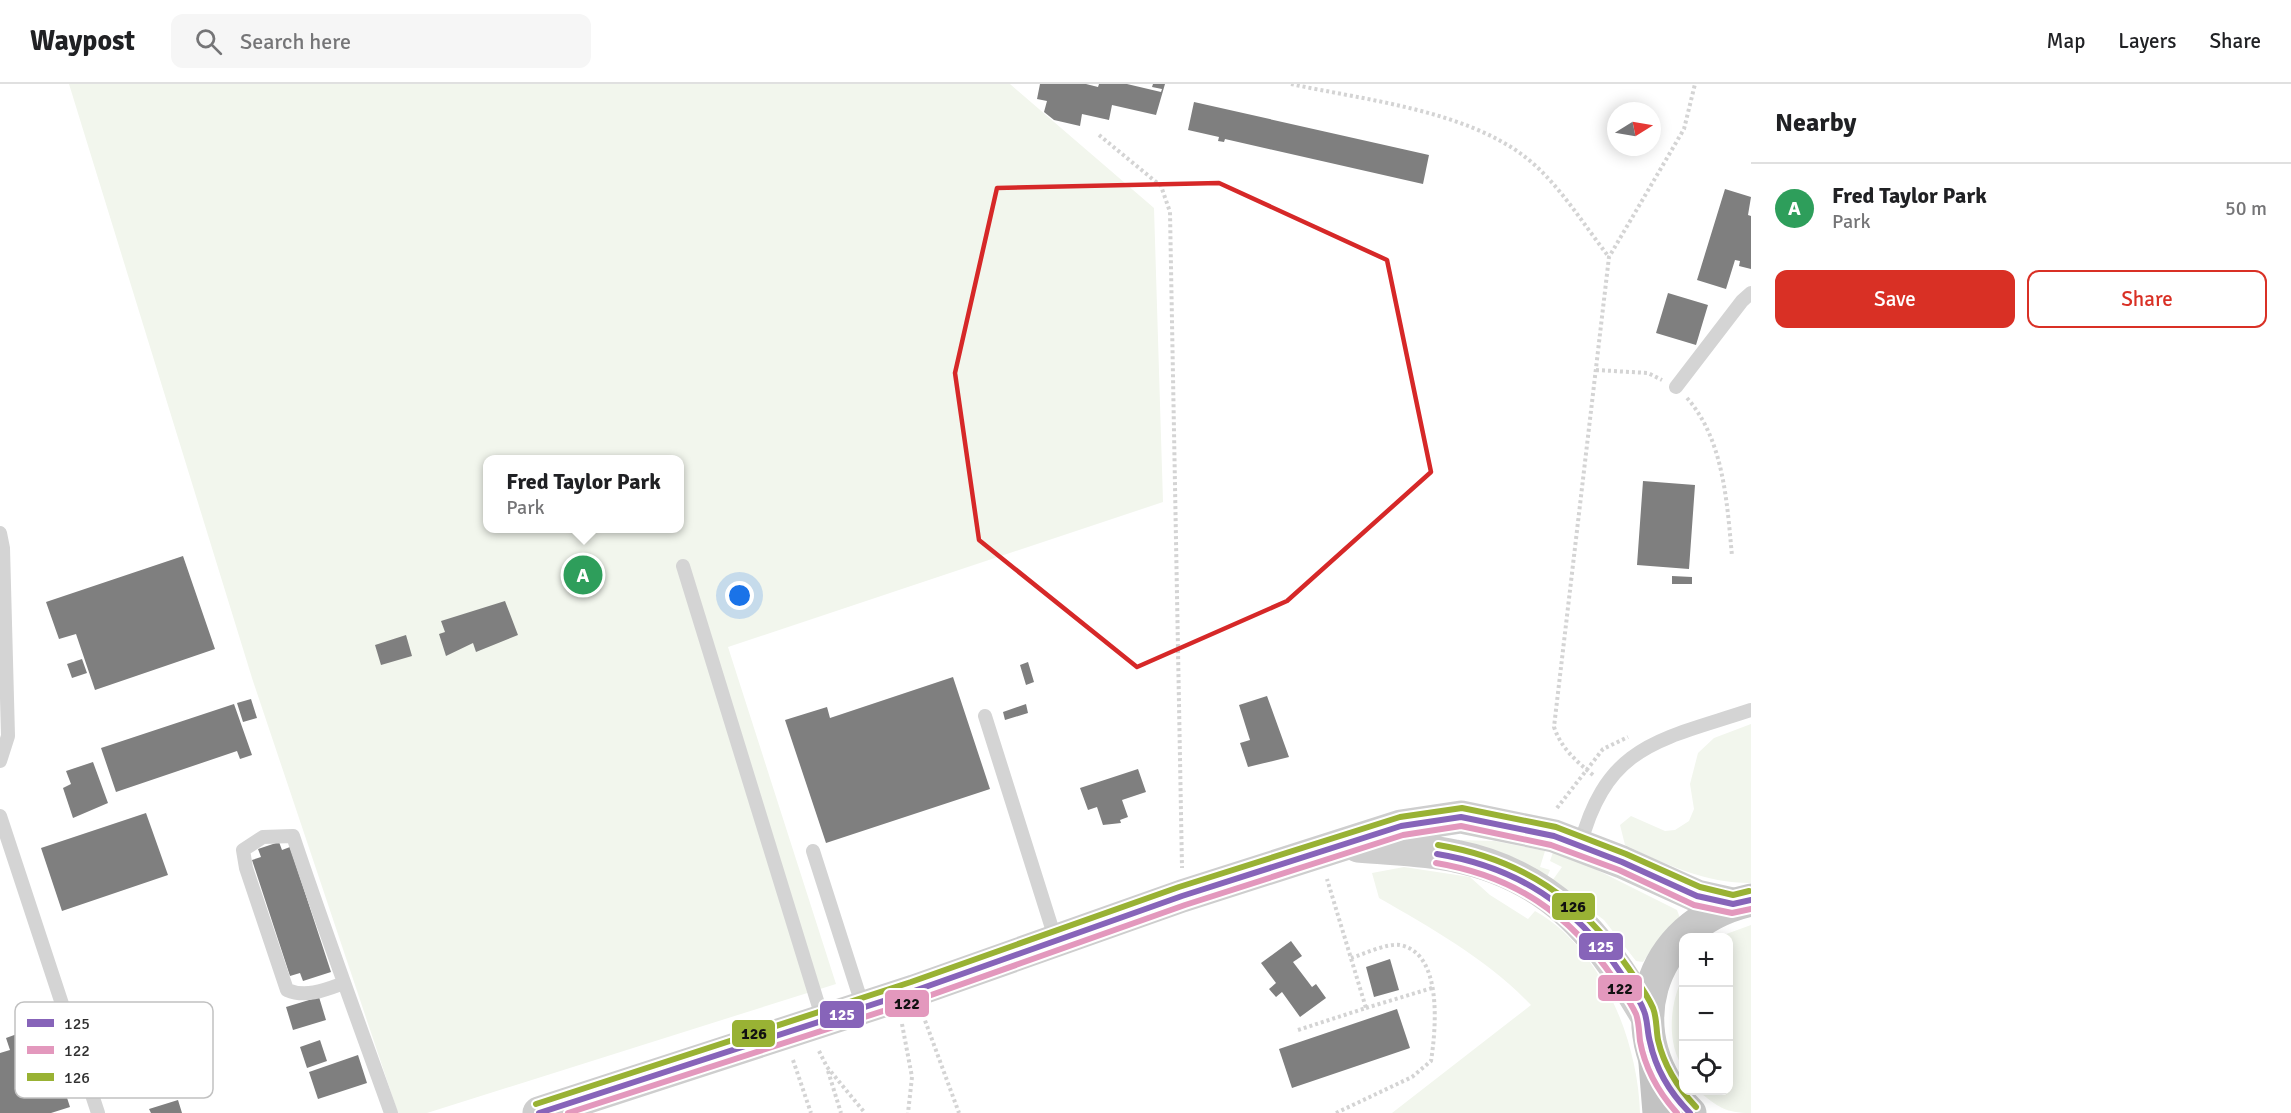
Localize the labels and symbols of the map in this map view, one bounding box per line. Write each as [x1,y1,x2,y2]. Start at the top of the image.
north arrow [1607,102,1661,156]
pin: A [564,552,602,598]
your location [725,581,754,610]
line badge: 126 [1551,892,1596,921]
text: 126 [1560,897,1586,917]
line badge: 125 [1578,932,1624,961]
text: 125 [1588,937,1614,957]
line badge: 122 [1597,974,1643,1002]
text: 122 [1607,979,1633,999]
line badge: 122 [884,989,930,1018]
text: 122 [894,994,920,1014]
line badge: 125 [819,1000,865,1029]
legend [15,1002,213,1098]
text: 125 [829,1005,855,1025]
text: 125 [64,1014,90,1034]
line badge: 126 [731,1019,776,1048]
text: 126 [741,1024,767,1044]
text: 122 [64,1041,90,1061]
text: 126 [64,1068,90,1088]

